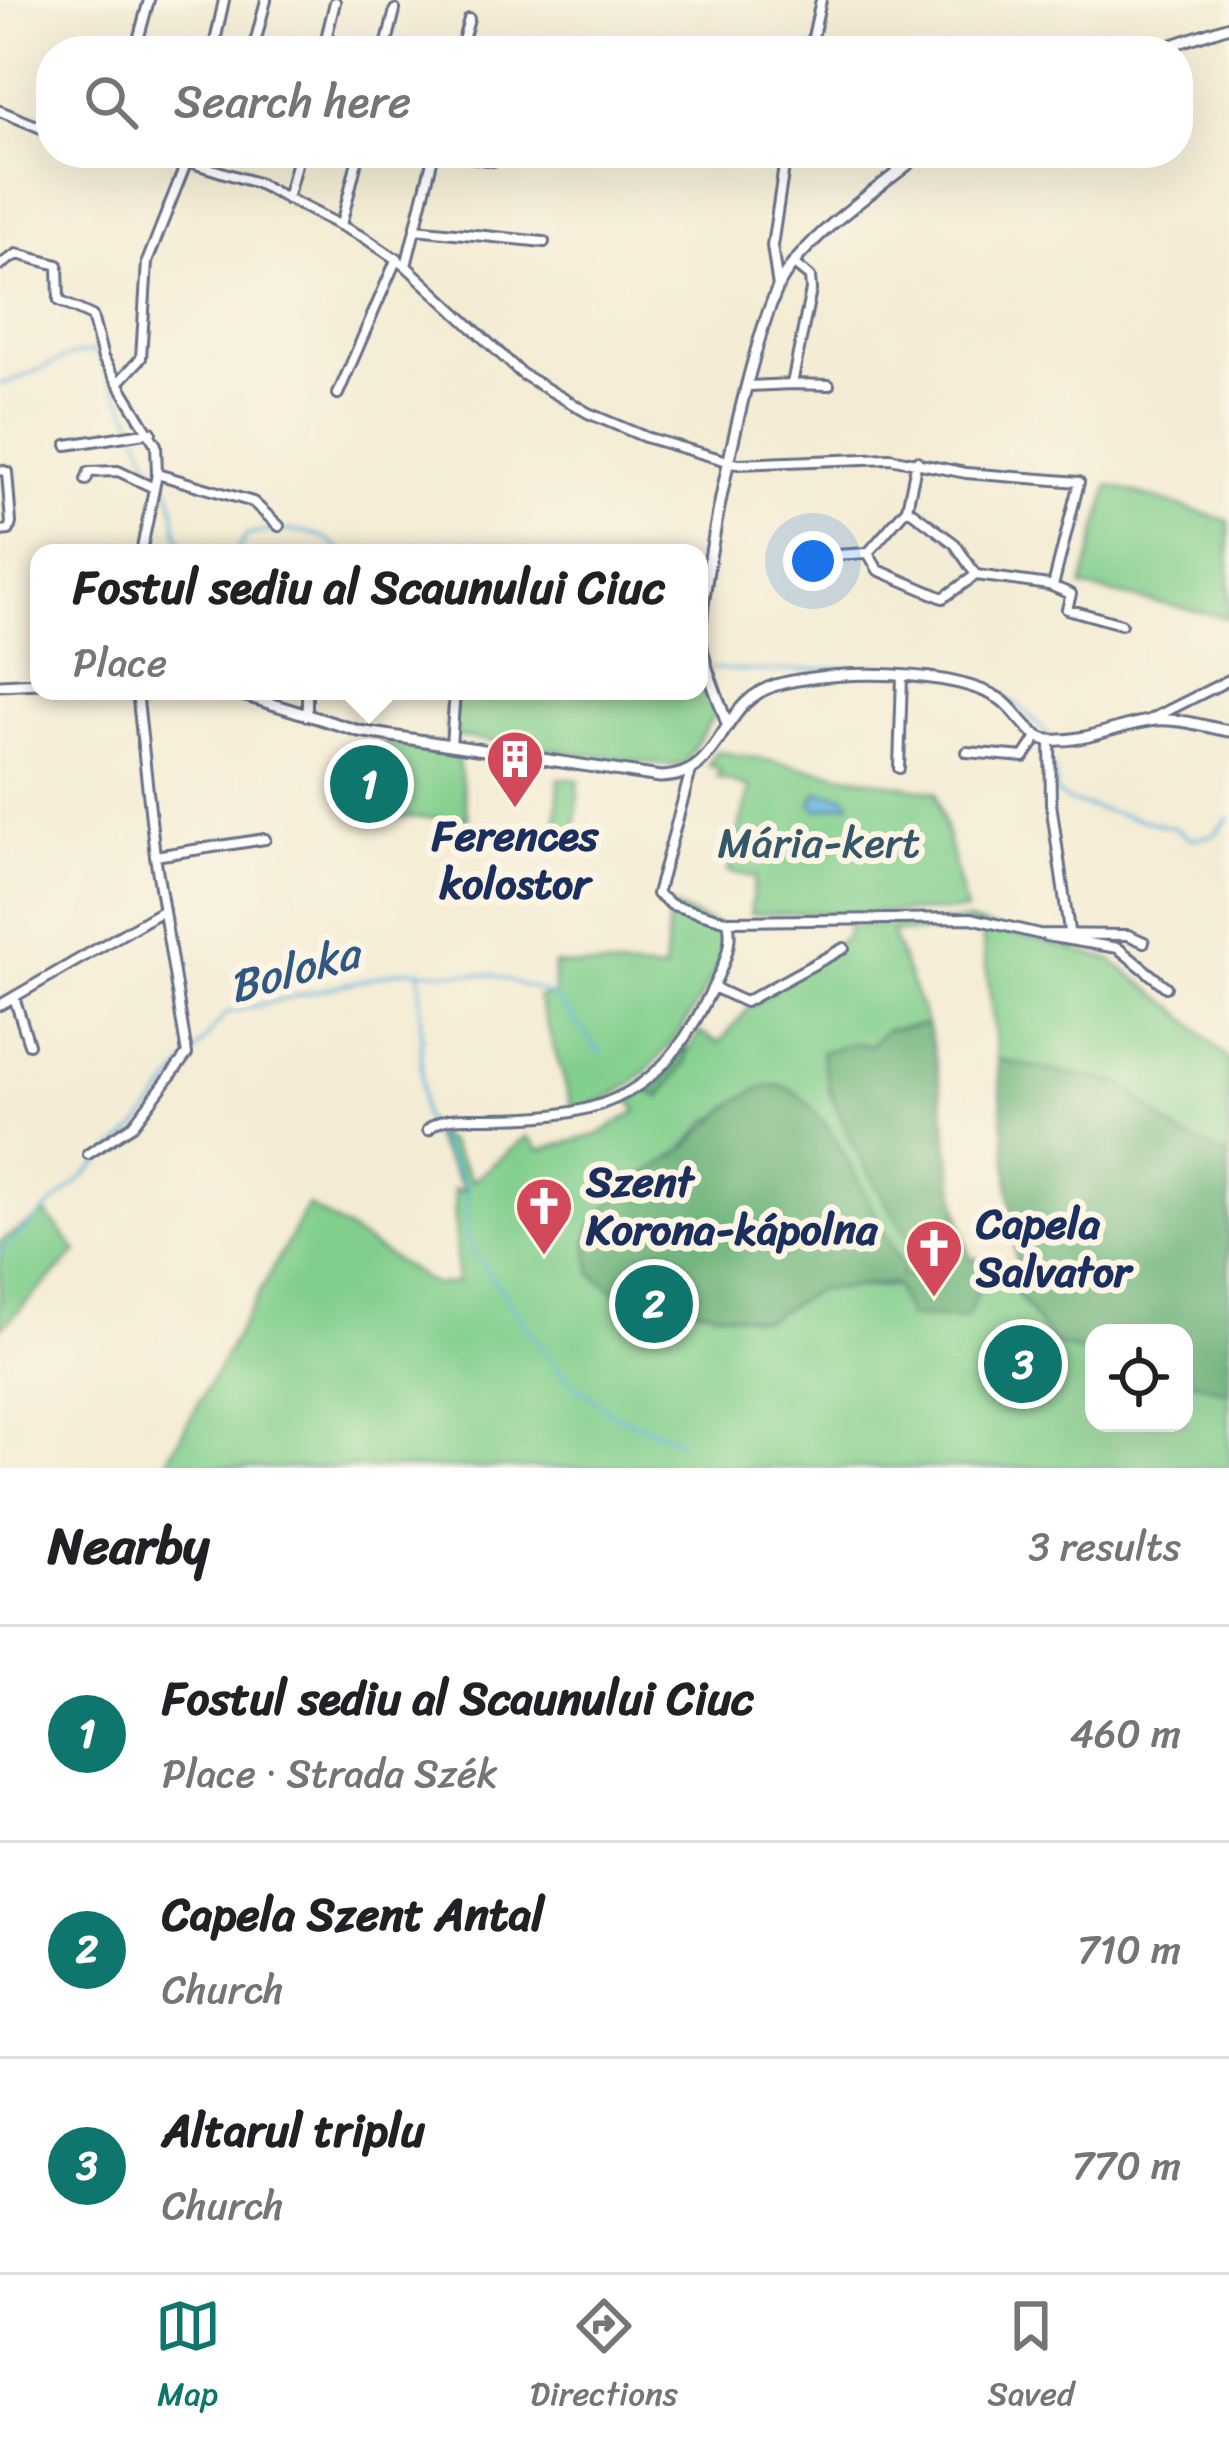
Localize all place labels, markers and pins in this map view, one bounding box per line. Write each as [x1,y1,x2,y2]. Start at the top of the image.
building icon: Ferences kolostor [484,728,546,810]
pin: 1 [330,739,408,829]
place label: Ferences kolostor [431,799,600,921]
place label: Szent Korona-kápolna [585,1145,878,1267]
church icon: Szent Korona-kápolna [513,1175,575,1257]
place label: Capela Salvator [975,1187,1135,1309]
church icon: Capela Salvator [903,1217,965,1299]
pin: 2 [615,1259,693,1349]
pin: 3 [984,1319,1062,1409]

